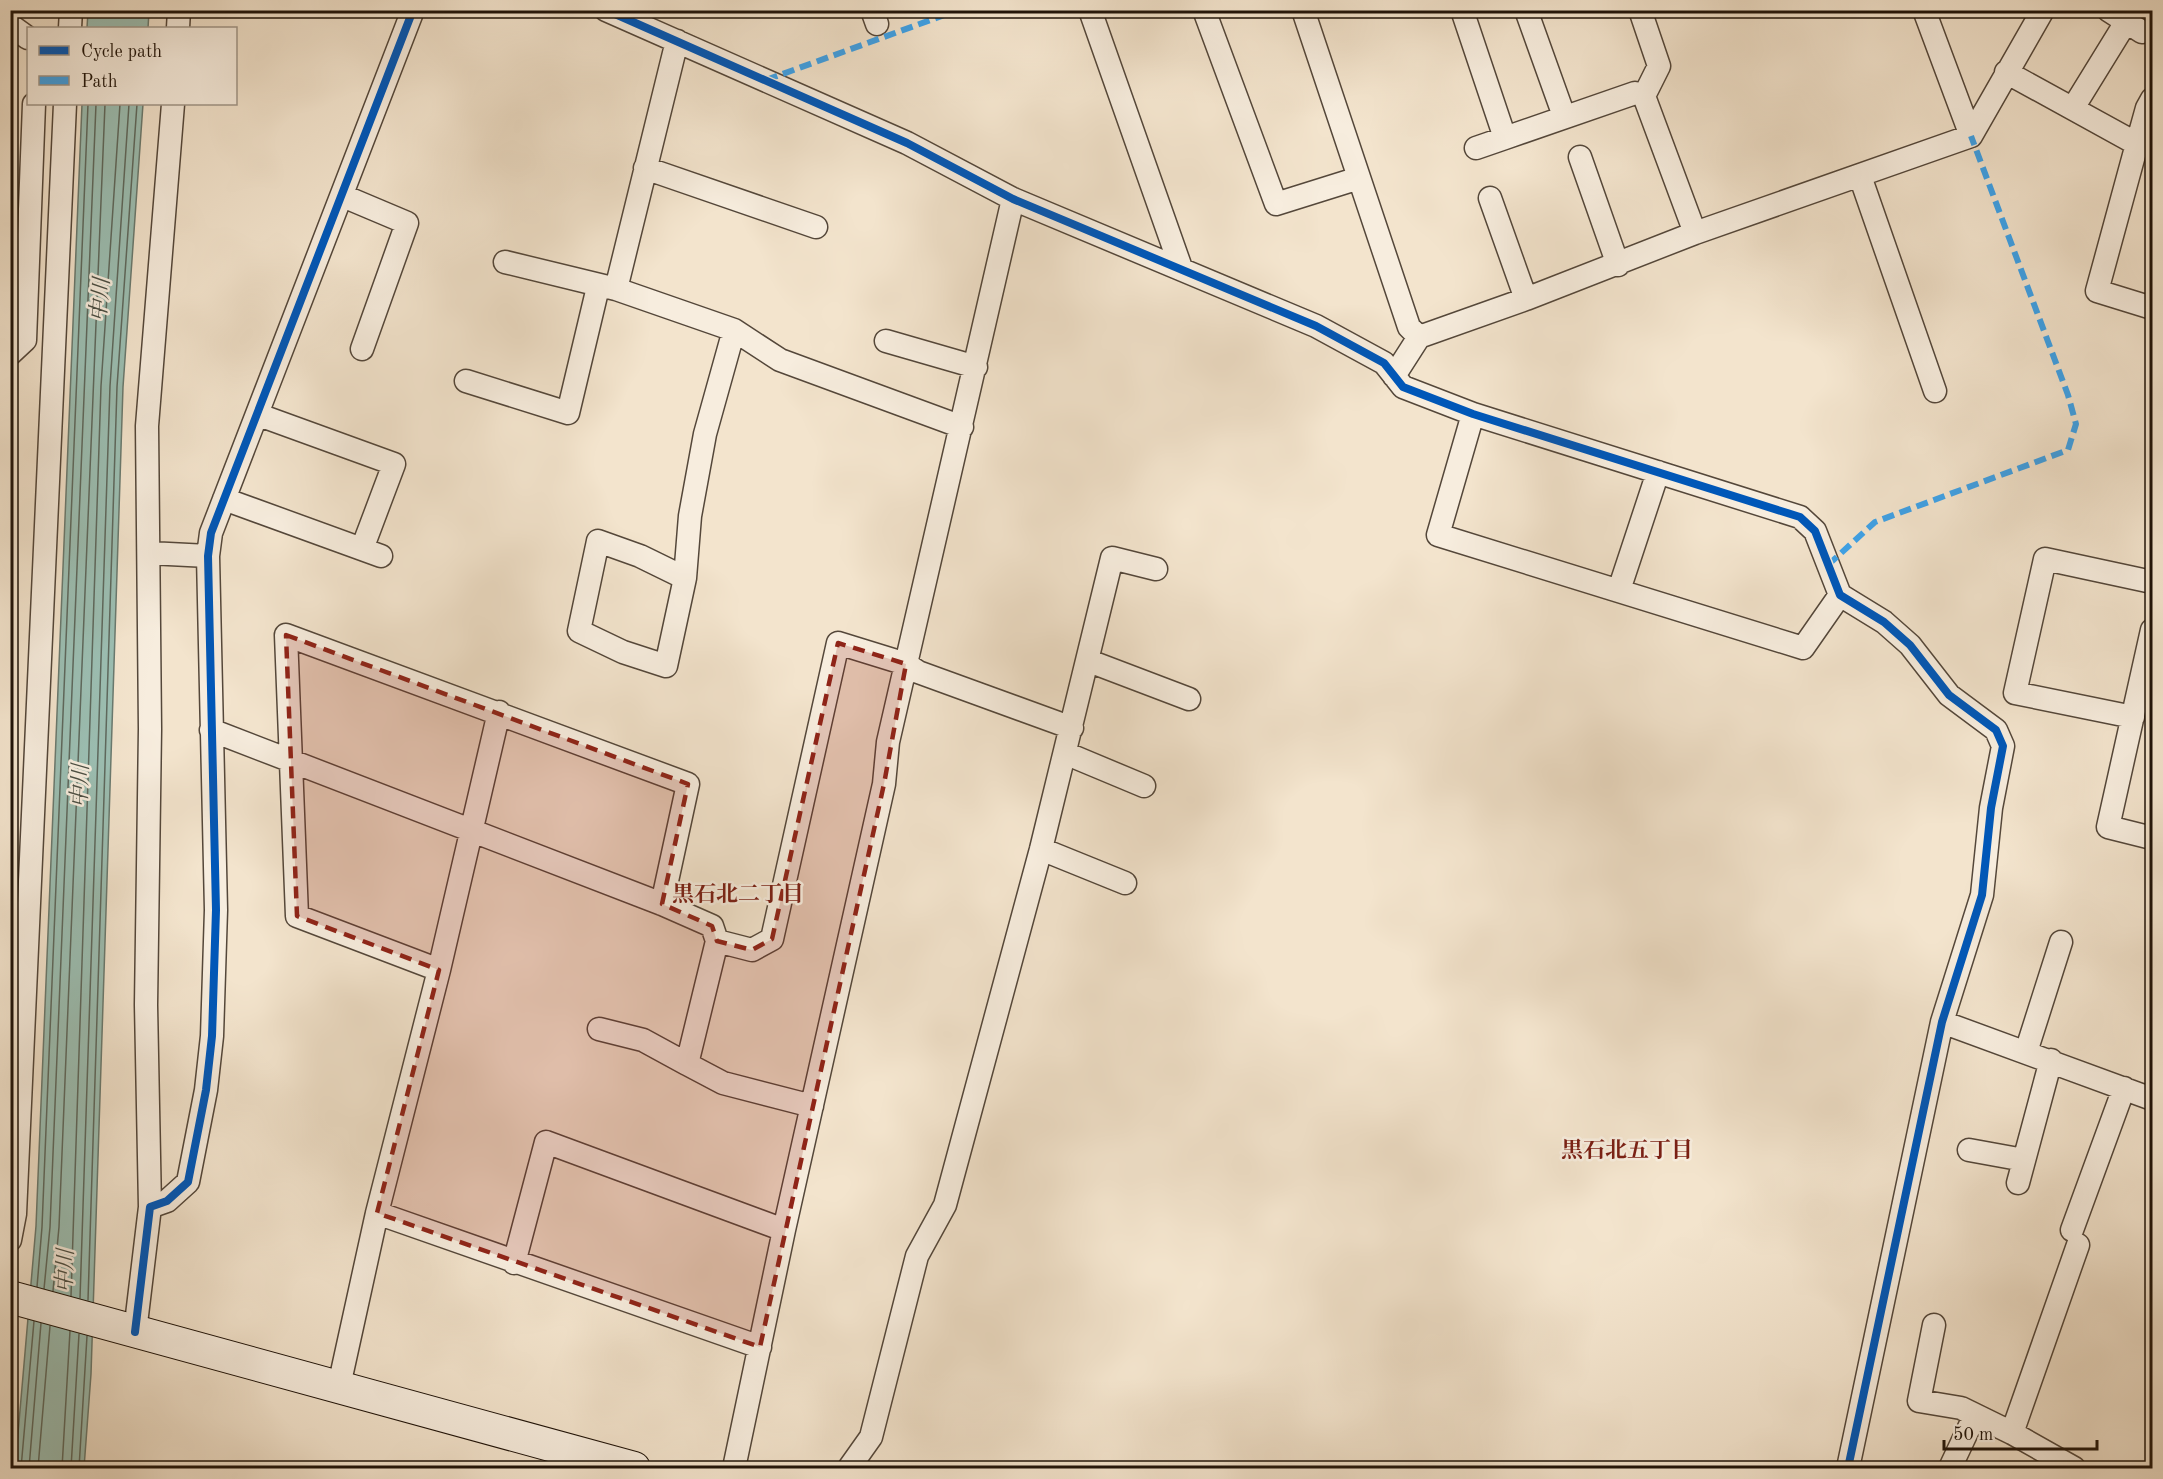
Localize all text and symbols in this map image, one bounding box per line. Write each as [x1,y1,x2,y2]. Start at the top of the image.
legend [27,27,237,105]
text: Cycle path [81,43,162,61]
text: Path [81,73,118,91]
water label: 中川 [86,275,114,323]
water label: 中川 [67,762,93,808]
district label: 黒石北二丁目 [672,882,804,906]
district label: 黒石北五丁目 [1561,1138,1693,1162]
water label: 中川 [52,1247,78,1293]
scale bar [1944,1413,2097,1451]
text: 50 m [1953,1426,1993,1444]

